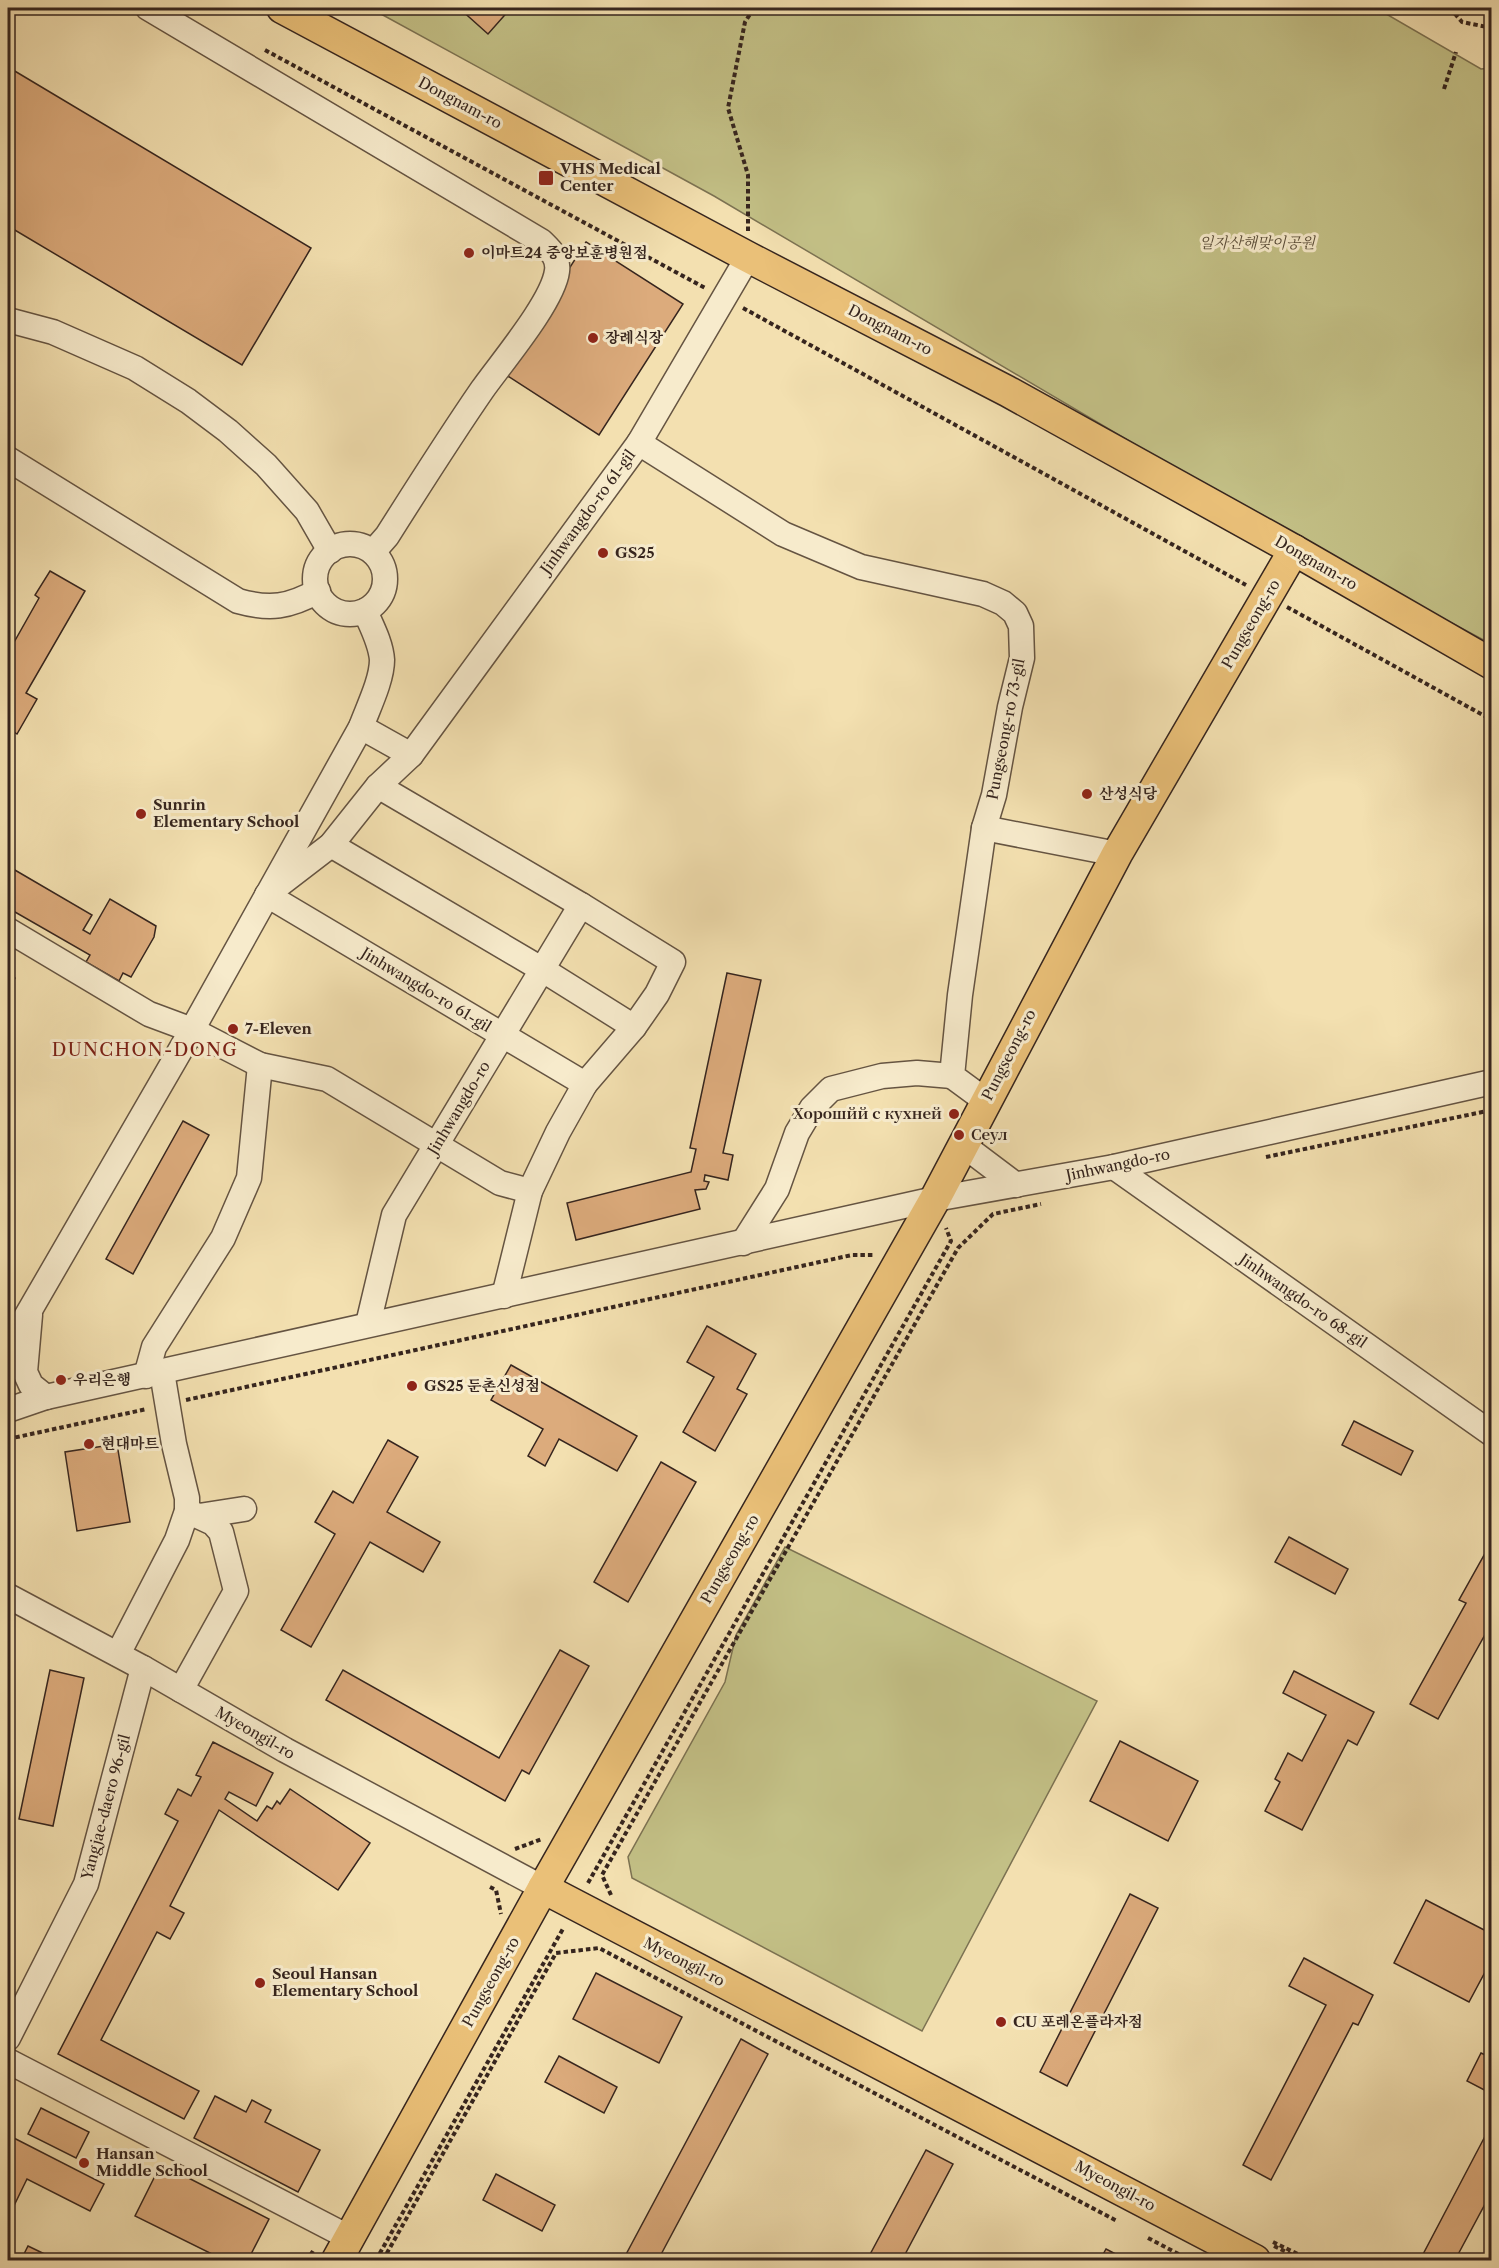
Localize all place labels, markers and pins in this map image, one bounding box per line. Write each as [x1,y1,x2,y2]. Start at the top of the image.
place label: VHS Medical Center [559,159,661,195]
marker: VHS Medical Center [537,169,555,187]
place label: 이마트24 중앙보훈병원점 [481,243,647,262]
marker: 이마트24 중앙보훈병원점 [462,246,476,260]
place label: 장례식장 [605,328,663,347]
marker: 장례식장 [586,331,600,345]
place label: GS25 [615,543,654,562]
marker: GS25 [596,546,610,560]
place label: 산성식당 [1099,784,1157,803]
marker: 산성식당 [1080,787,1094,801]
place label: Sunrin Elementary School [153,795,299,831]
marker: Sunrin Elementary School [134,807,148,821]
place label: 7-Eleven [245,1019,313,1038]
marker: 7-Eleven [226,1022,240,1036]
place label: Хорошйй с кухней [793,1104,942,1123]
marker: Хорошйй с кухней [947,1107,961,1121]
place label: Сеул [971,1125,1008,1144]
marker: Сеул [952,1128,966,1142]
place label: 우리은행 [73,1370,131,1389]
marker: 우리은행 [54,1373,68,1387]
place label: GS25 둔촌신성점 [424,1376,540,1395]
marker: GS25 둔촌신성점 [405,1379,419,1393]
place label: 현대마트 [101,1434,159,1453]
marker: 현대마트 [82,1437,96,1451]
place label: Seoul Hansan Elementary School [272,1964,418,2000]
marker: Seoul Hansan Elementary School [253,1976,267,1990]
place label: CU 포레온플라자점 [1013,2012,1142,2031]
marker: CU 포레온플라자점 [994,2015,1008,2029]
place label: Hansan Middle School [96,2144,208,2180]
marker: Hansan Middle School [77,2156,91,2170]

